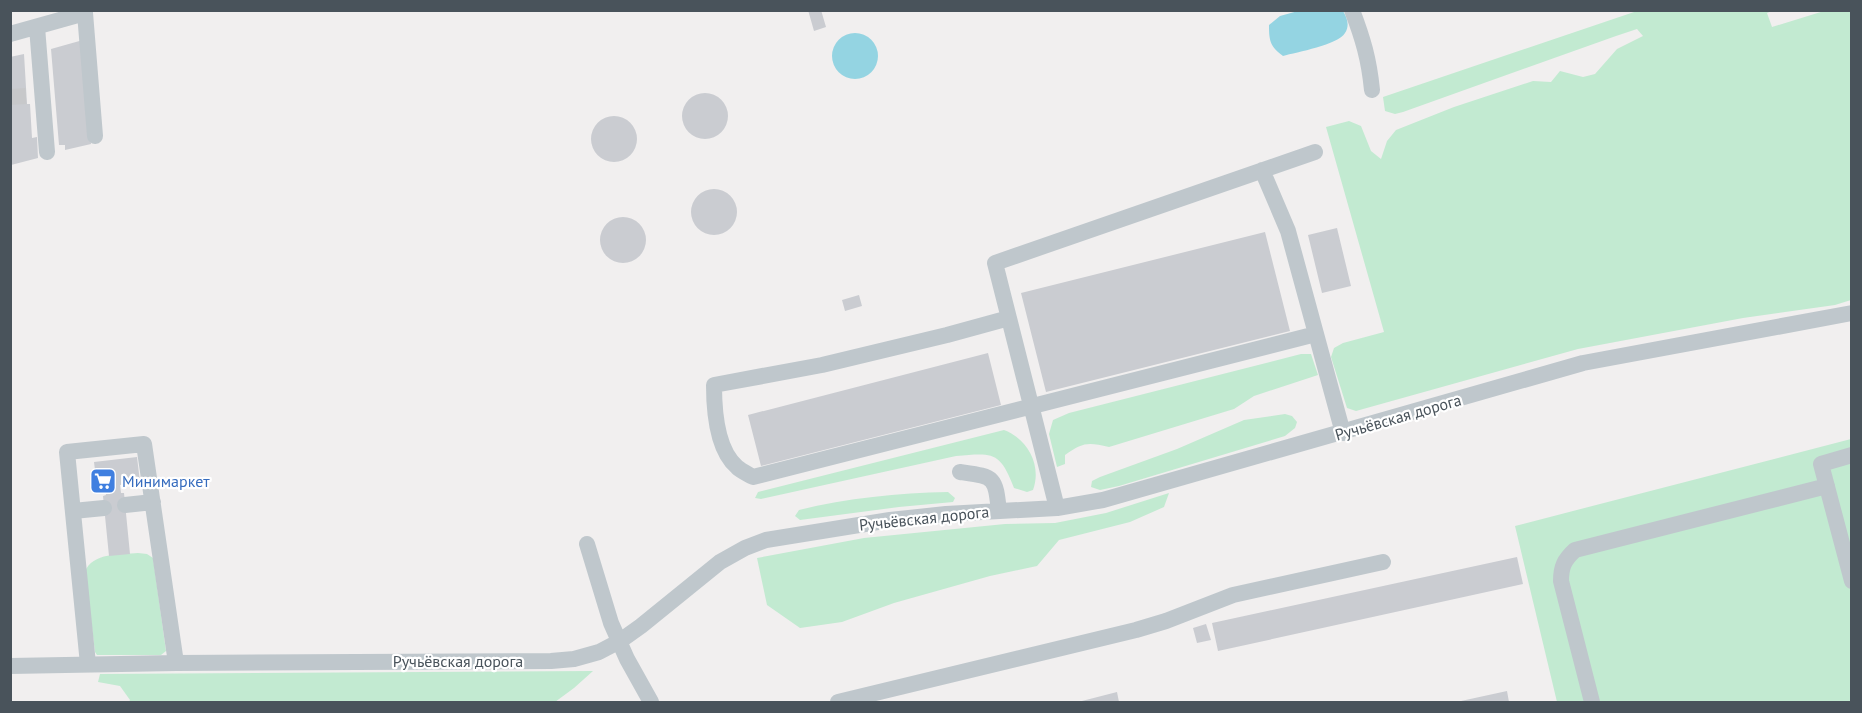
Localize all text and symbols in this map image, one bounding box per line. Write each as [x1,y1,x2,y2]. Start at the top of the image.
street label: Ручьёвская дорога [1332,389,1464,445]
supermarket icon: Минимаркет [88,466,118,496]
place label: Минимаркет [122,471,210,491]
street label: Ручьёвская дорога [858,501,990,535]
street label: Ручьёвская дорога [393,651,523,671]

